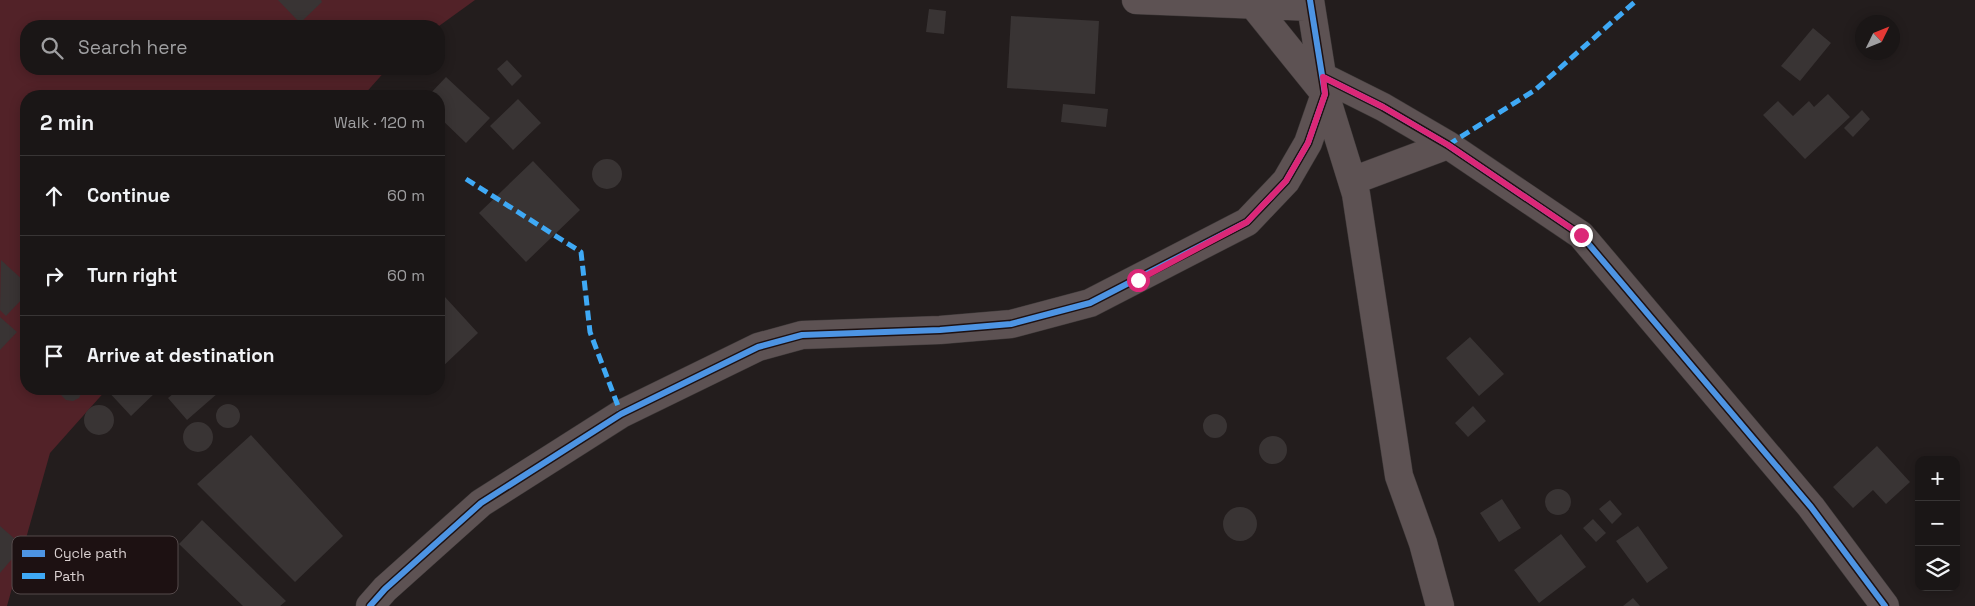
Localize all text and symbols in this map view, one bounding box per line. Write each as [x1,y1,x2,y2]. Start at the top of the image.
north arrow [1855,15,1900,60]
search box [20,20,445,75]
icon: search [38,34,66,62]
text: Search here [78,35,188,60]
text: 2 min [40,109,94,136]
text: Walk · 120 m [334,112,425,133]
icon: ahead [40,182,68,210]
text: Continue [87,183,170,208]
text: 60 m [387,185,425,206]
route end [1570,224,1593,247]
icon: right [40,262,68,290]
text: Turn right [87,263,177,288]
text: 60 m [387,265,425,286]
route start [1127,269,1150,292]
icon: arrive [40,342,68,370]
text: Arrive at destination [87,343,275,368]
map controls [1915,456,1960,591]
button: + [1915,456,1960,501]
button: − [1915,501,1960,546]
legend [12,536,178,594]
text: Cycle path [54,544,127,562]
button: layers [1915,546,1960,591]
text: Path [54,567,85,585]

